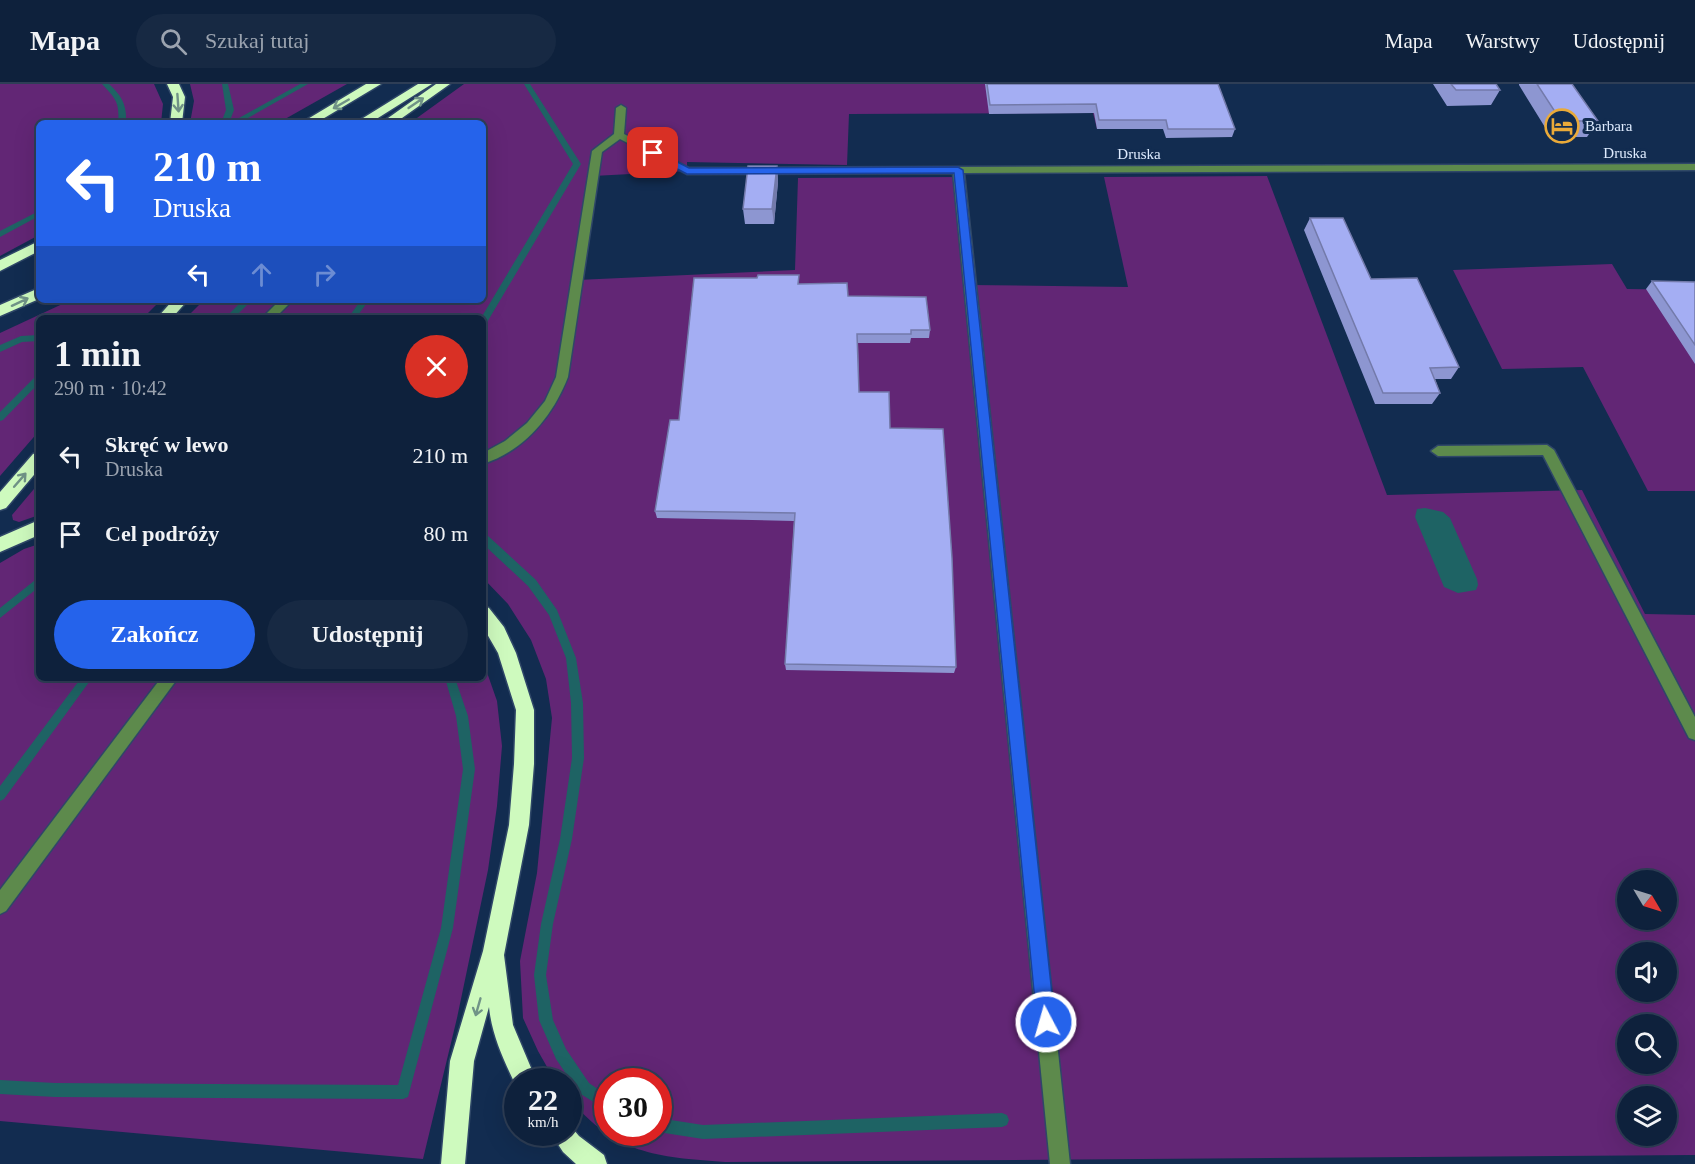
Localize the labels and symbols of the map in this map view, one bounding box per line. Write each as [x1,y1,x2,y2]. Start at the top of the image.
one-way arrow [173,93,184,113]
one-way arrow [407,97,424,110]
one-way arrow [333,98,350,110]
hotel icon: Barbara [1544,108,1580,144]
place label: Barbara [1585,118,1633,134]
pin [627,127,678,178]
street label: Druska [1603,145,1647,161]
street label: Druska [1117,146,1161,162]
one-way arrow [10,295,28,307]
one-way arrow [13,472,26,488]
north arrow [1617,870,1677,930]
position arrow [1014,990,1078,1054]
one-way arrow [472,997,483,1016]
speed limit sign: 30 [594,1068,672,1146]

